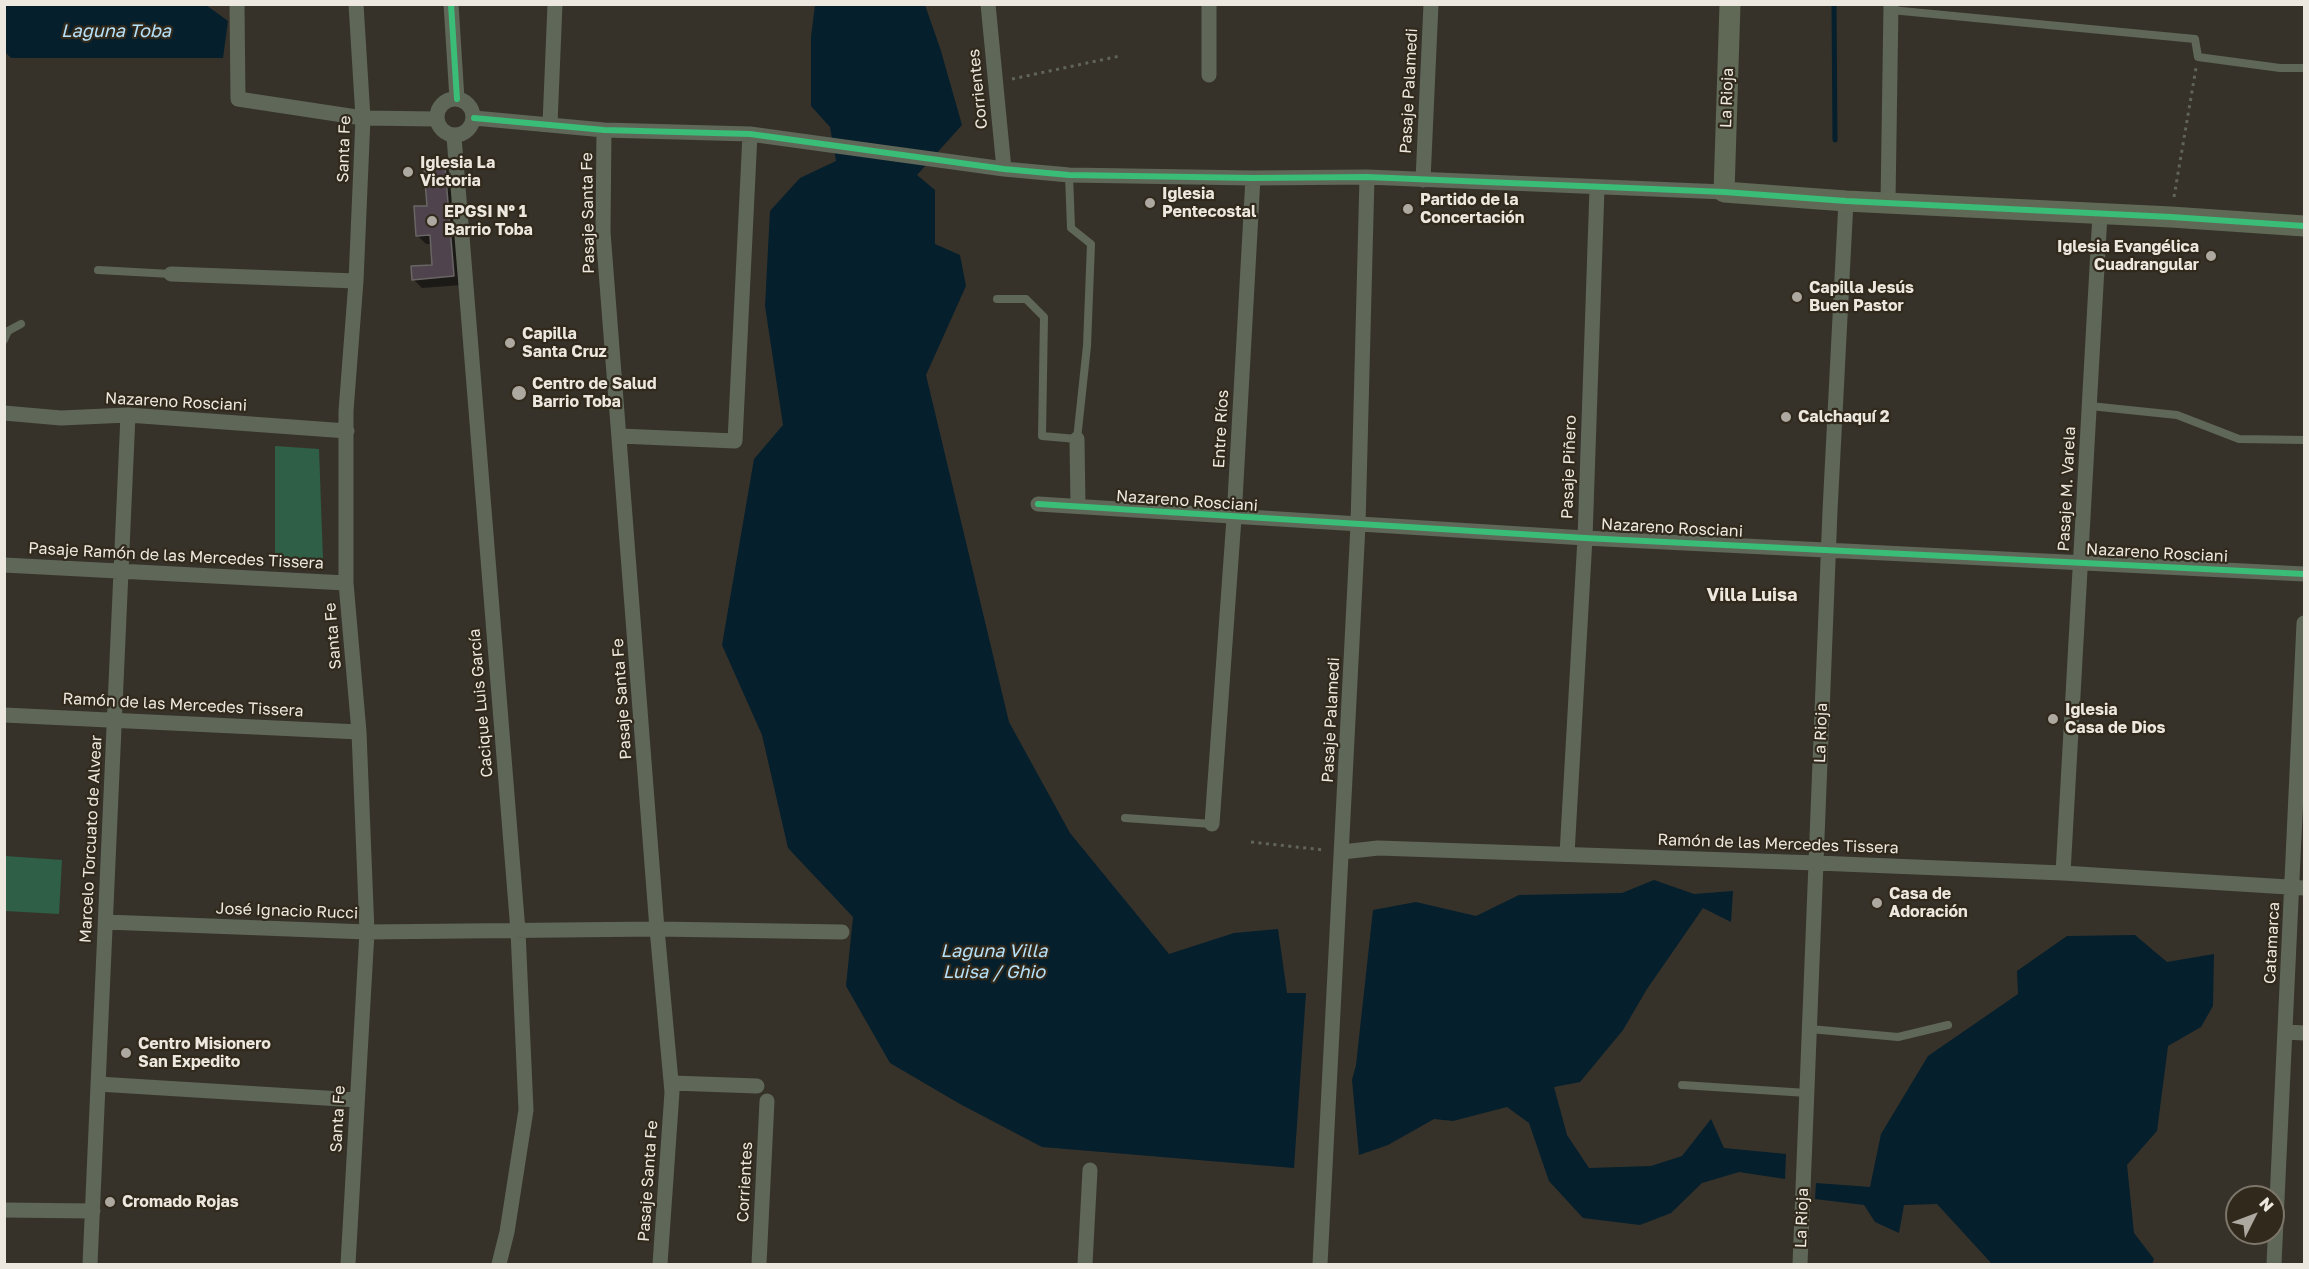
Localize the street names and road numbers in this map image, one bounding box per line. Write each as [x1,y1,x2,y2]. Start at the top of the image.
street label: Pasaje Palamedi [1396,28,1422,154]
street label: Corrientes [964,48,992,130]
street label: La Rioja [1716,67,1738,129]
street label: Santa Fe [333,115,355,183]
street label: Pasaje Santa Fe [577,152,599,274]
street label: Nazareno Rosciani [105,389,247,415]
street label: Entre Ríos [1209,389,1233,469]
street label: Pasaje Piñero [1558,415,1580,519]
street label: Pasaje M. Varela [2054,426,2080,552]
street label: Nazareno Rosciani [1115,486,1259,516]
street label: Nazareno Rosciani [1601,515,1743,541]
street label: Pasaje Ramón de las Mercedes Tissera [28,539,324,573]
street label: Nazareno Rosciani [2086,540,2228,566]
street label: Santa Fe [321,602,345,670]
street label: Cacique Luis García [465,628,497,778]
street label: Pasaje Santa Fe [608,638,636,760]
street label: Pasaje Palamedi [1318,657,1344,783]
street label: Ramón de las Mercedes Tissera [62,689,304,721]
street label: La Rioja [1810,702,1832,764]
street label: Marcelo Torcuato de Alvear [76,734,106,944]
street label: Ramón de las Mercedes Tissera [1657,830,1899,858]
street label: José Ignacio Rucci [215,899,359,923]
street label: Catamarca [2260,901,2284,985]
street label: Santa Fe [327,1085,349,1153]
street label: Pasaje Santa Fe [634,1120,662,1242]
street label: Corrientes [733,1141,757,1223]
street label: La Rioja [1791,1187,1813,1249]

